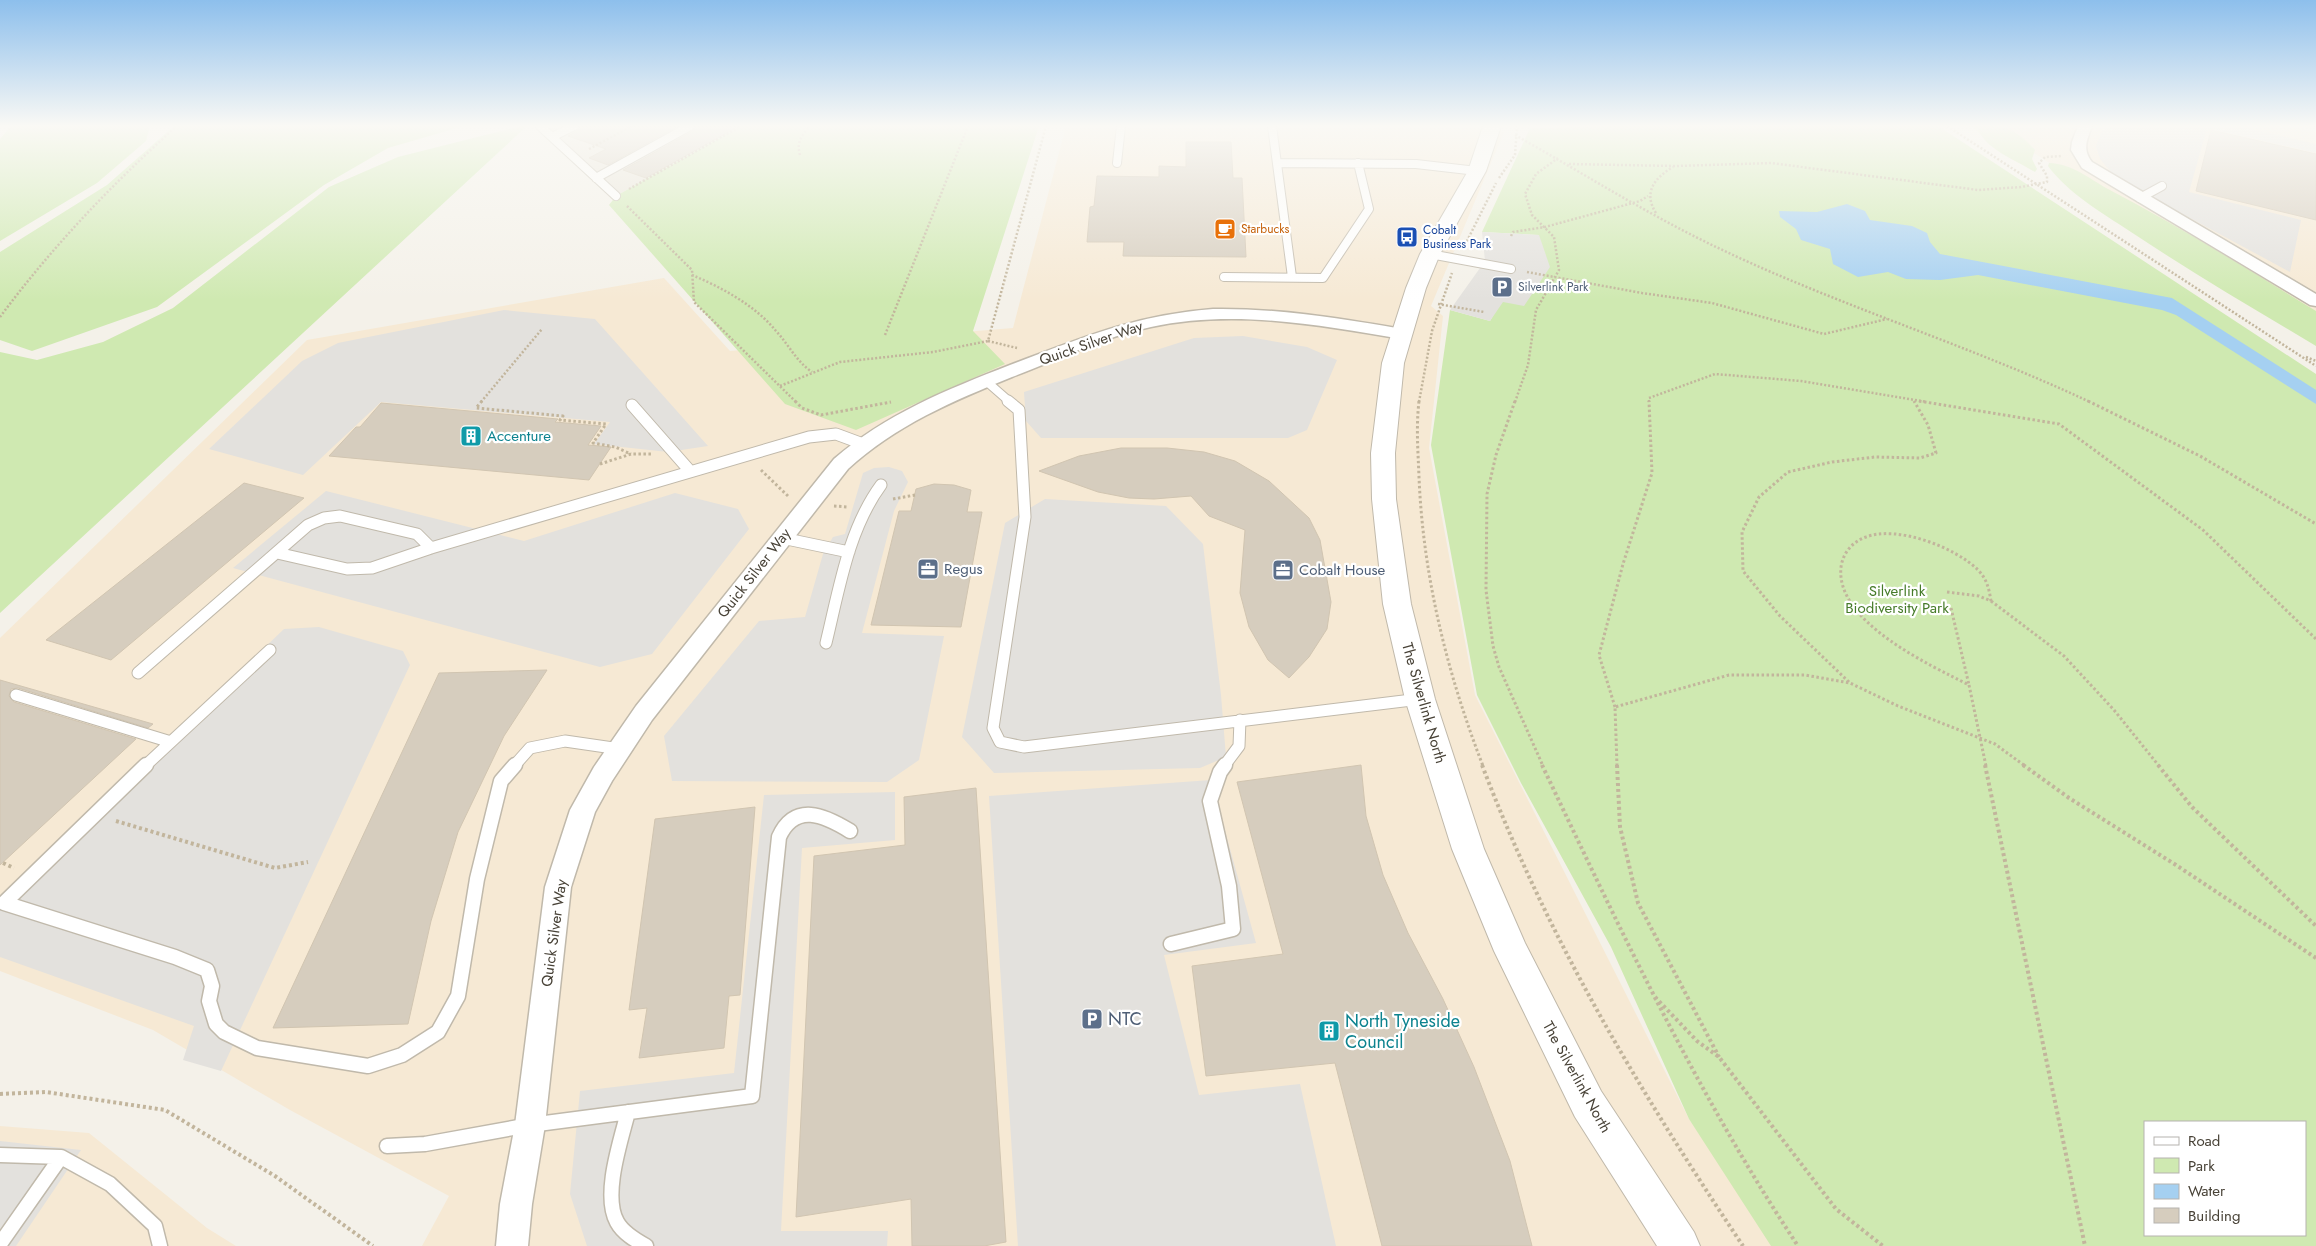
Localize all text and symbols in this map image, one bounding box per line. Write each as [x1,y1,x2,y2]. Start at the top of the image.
cafe icon: Starbucks [1213,217,1237,241]
place label: Starbucks [1241,220,1290,238]
place label: Cobalt Business Park [1423,221,1492,253]
bus stop icon: Cobalt Business Park [1395,225,1419,249]
parking icon: Silverlink Park [1490,275,1514,299]
place label: Silverlink Park [1518,278,1589,296]
street label: Quick Silver Way [1036,315,1146,371]
building icon: Accenture [459,424,483,448]
place label: Accenture [487,425,551,447]
street label: Quick Silver Way [712,523,796,622]
office icon: Regus [916,557,940,581]
place label: Regus [944,558,983,580]
office icon: Cobalt House [1271,558,1295,582]
place label: Cobalt House [1299,559,1386,581]
park label: Silverlink Biodiversity Park [1845,580,1949,619]
street label: The Silverlink North [1396,640,1452,766]
street label: Quick Silver Way [536,877,572,988]
place label: NTC [1108,1006,1142,1032]
parking icon: NTC [1080,1007,1104,1031]
place label: North Tyneside Council [1345,1008,1460,1055]
street label: The Silverlink North [1537,1017,1617,1137]
building icon: North Tyneside Council [1317,1019,1341,1043]
legend [2144,1121,2306,1236]
text: Road [2188,1130,2220,1152]
text: Park [2188,1155,2215,1177]
text: Water [2188,1180,2226,1202]
text: Building [2188,1205,2240,1227]

